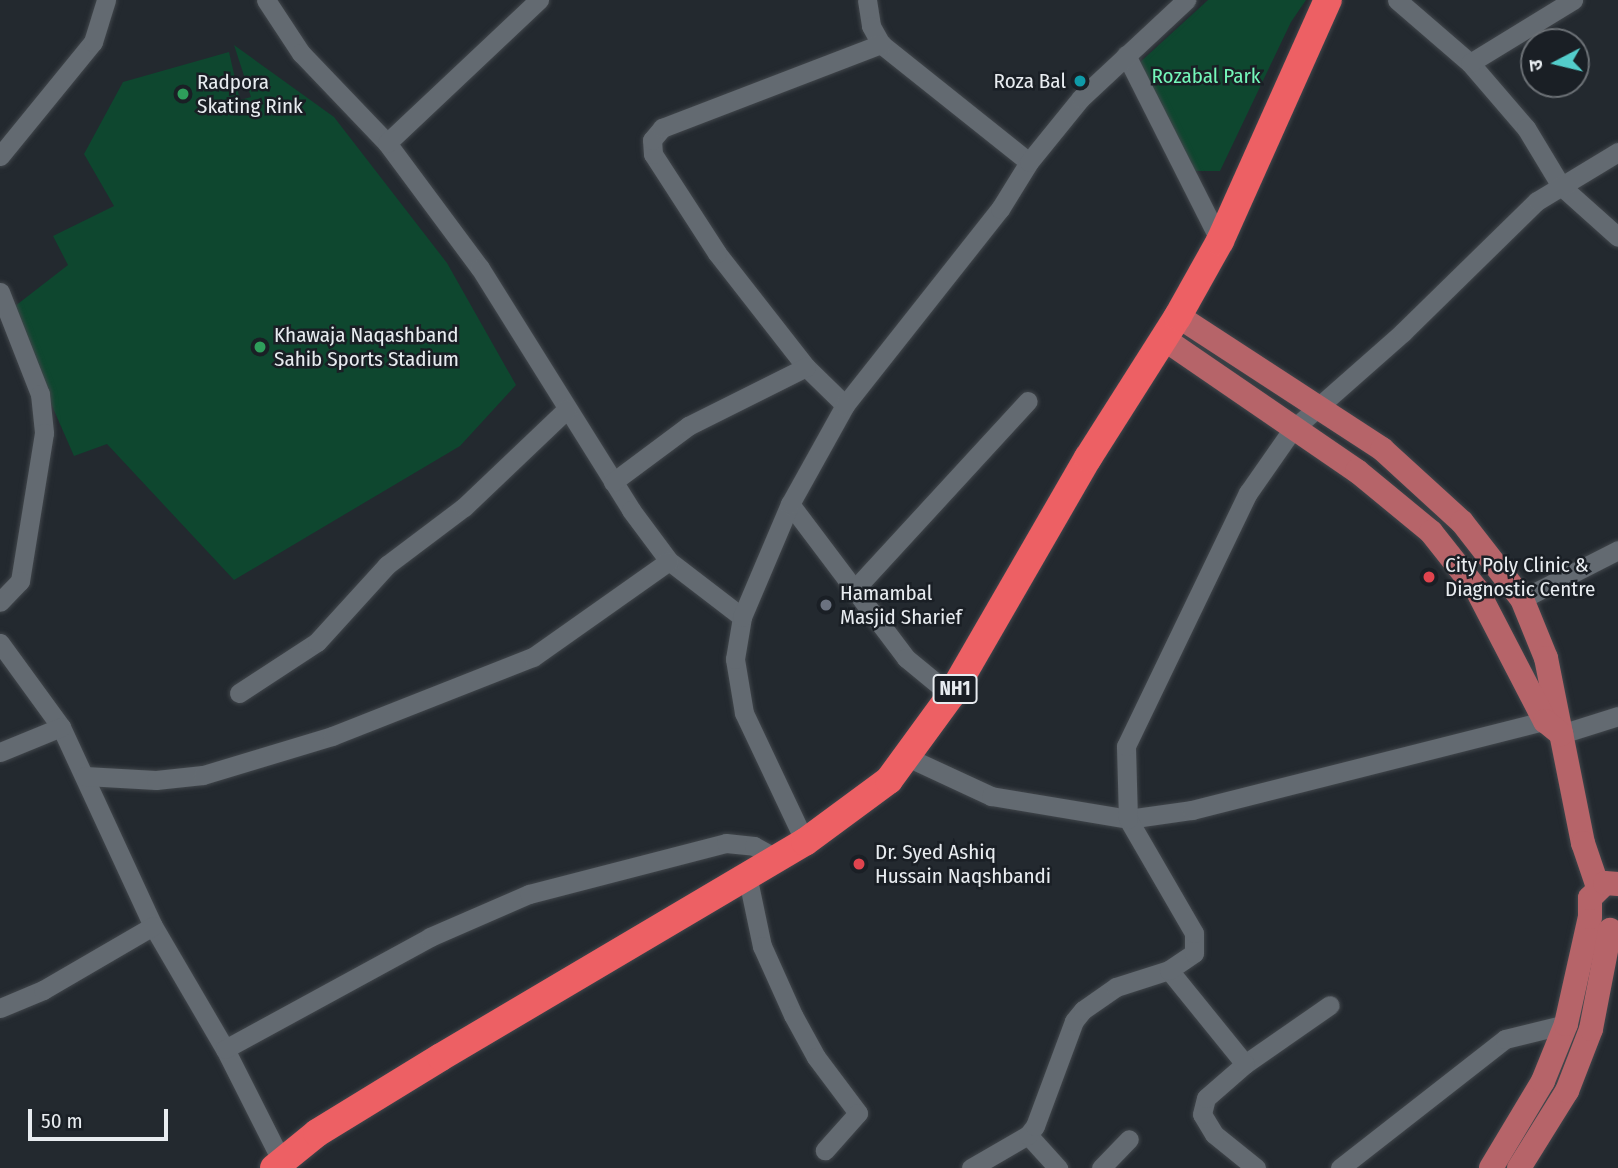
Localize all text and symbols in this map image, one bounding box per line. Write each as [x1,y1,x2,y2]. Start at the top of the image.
north arrow [1520,28,1590,98]
text: उ [1524,58,1548,72]
park label: Rozabal Park [1151,63,1261,89]
place label: Roza Bal [994,68,1066,94]
place label: Radpora Skating Rink [197,69,303,119]
marker: Roza Bal [1072,73,1088,89]
marker: Radpora Skating Rink [175,86,191,102]
place label: Khawaja Naqashband Sahib Sports Stadium [274,322,459,372]
marker: Khawaja Naqashband Sahib Sports Stadium [252,339,268,355]
place label: City Poly Clinic & Diagnostic Centre [1445,552,1595,602]
marker: City Poly Clinic & Diagnostic Centre [1419,567,1439,587]
place label: Hamambal Masjid Sharief [840,580,962,630]
marker: Hamambal Masjid Sharief [818,597,834,613]
road number: NH1 [932,674,978,704]
place label: Dr. Syed Ashiq Hussain Naqshbandi [875,839,1051,889]
marker: Dr. Syed Ashiq Hussain Naqshbandi [849,854,869,874]
scale bar [32,1094,172,1138]
text: 50 m [41,1108,83,1134]

